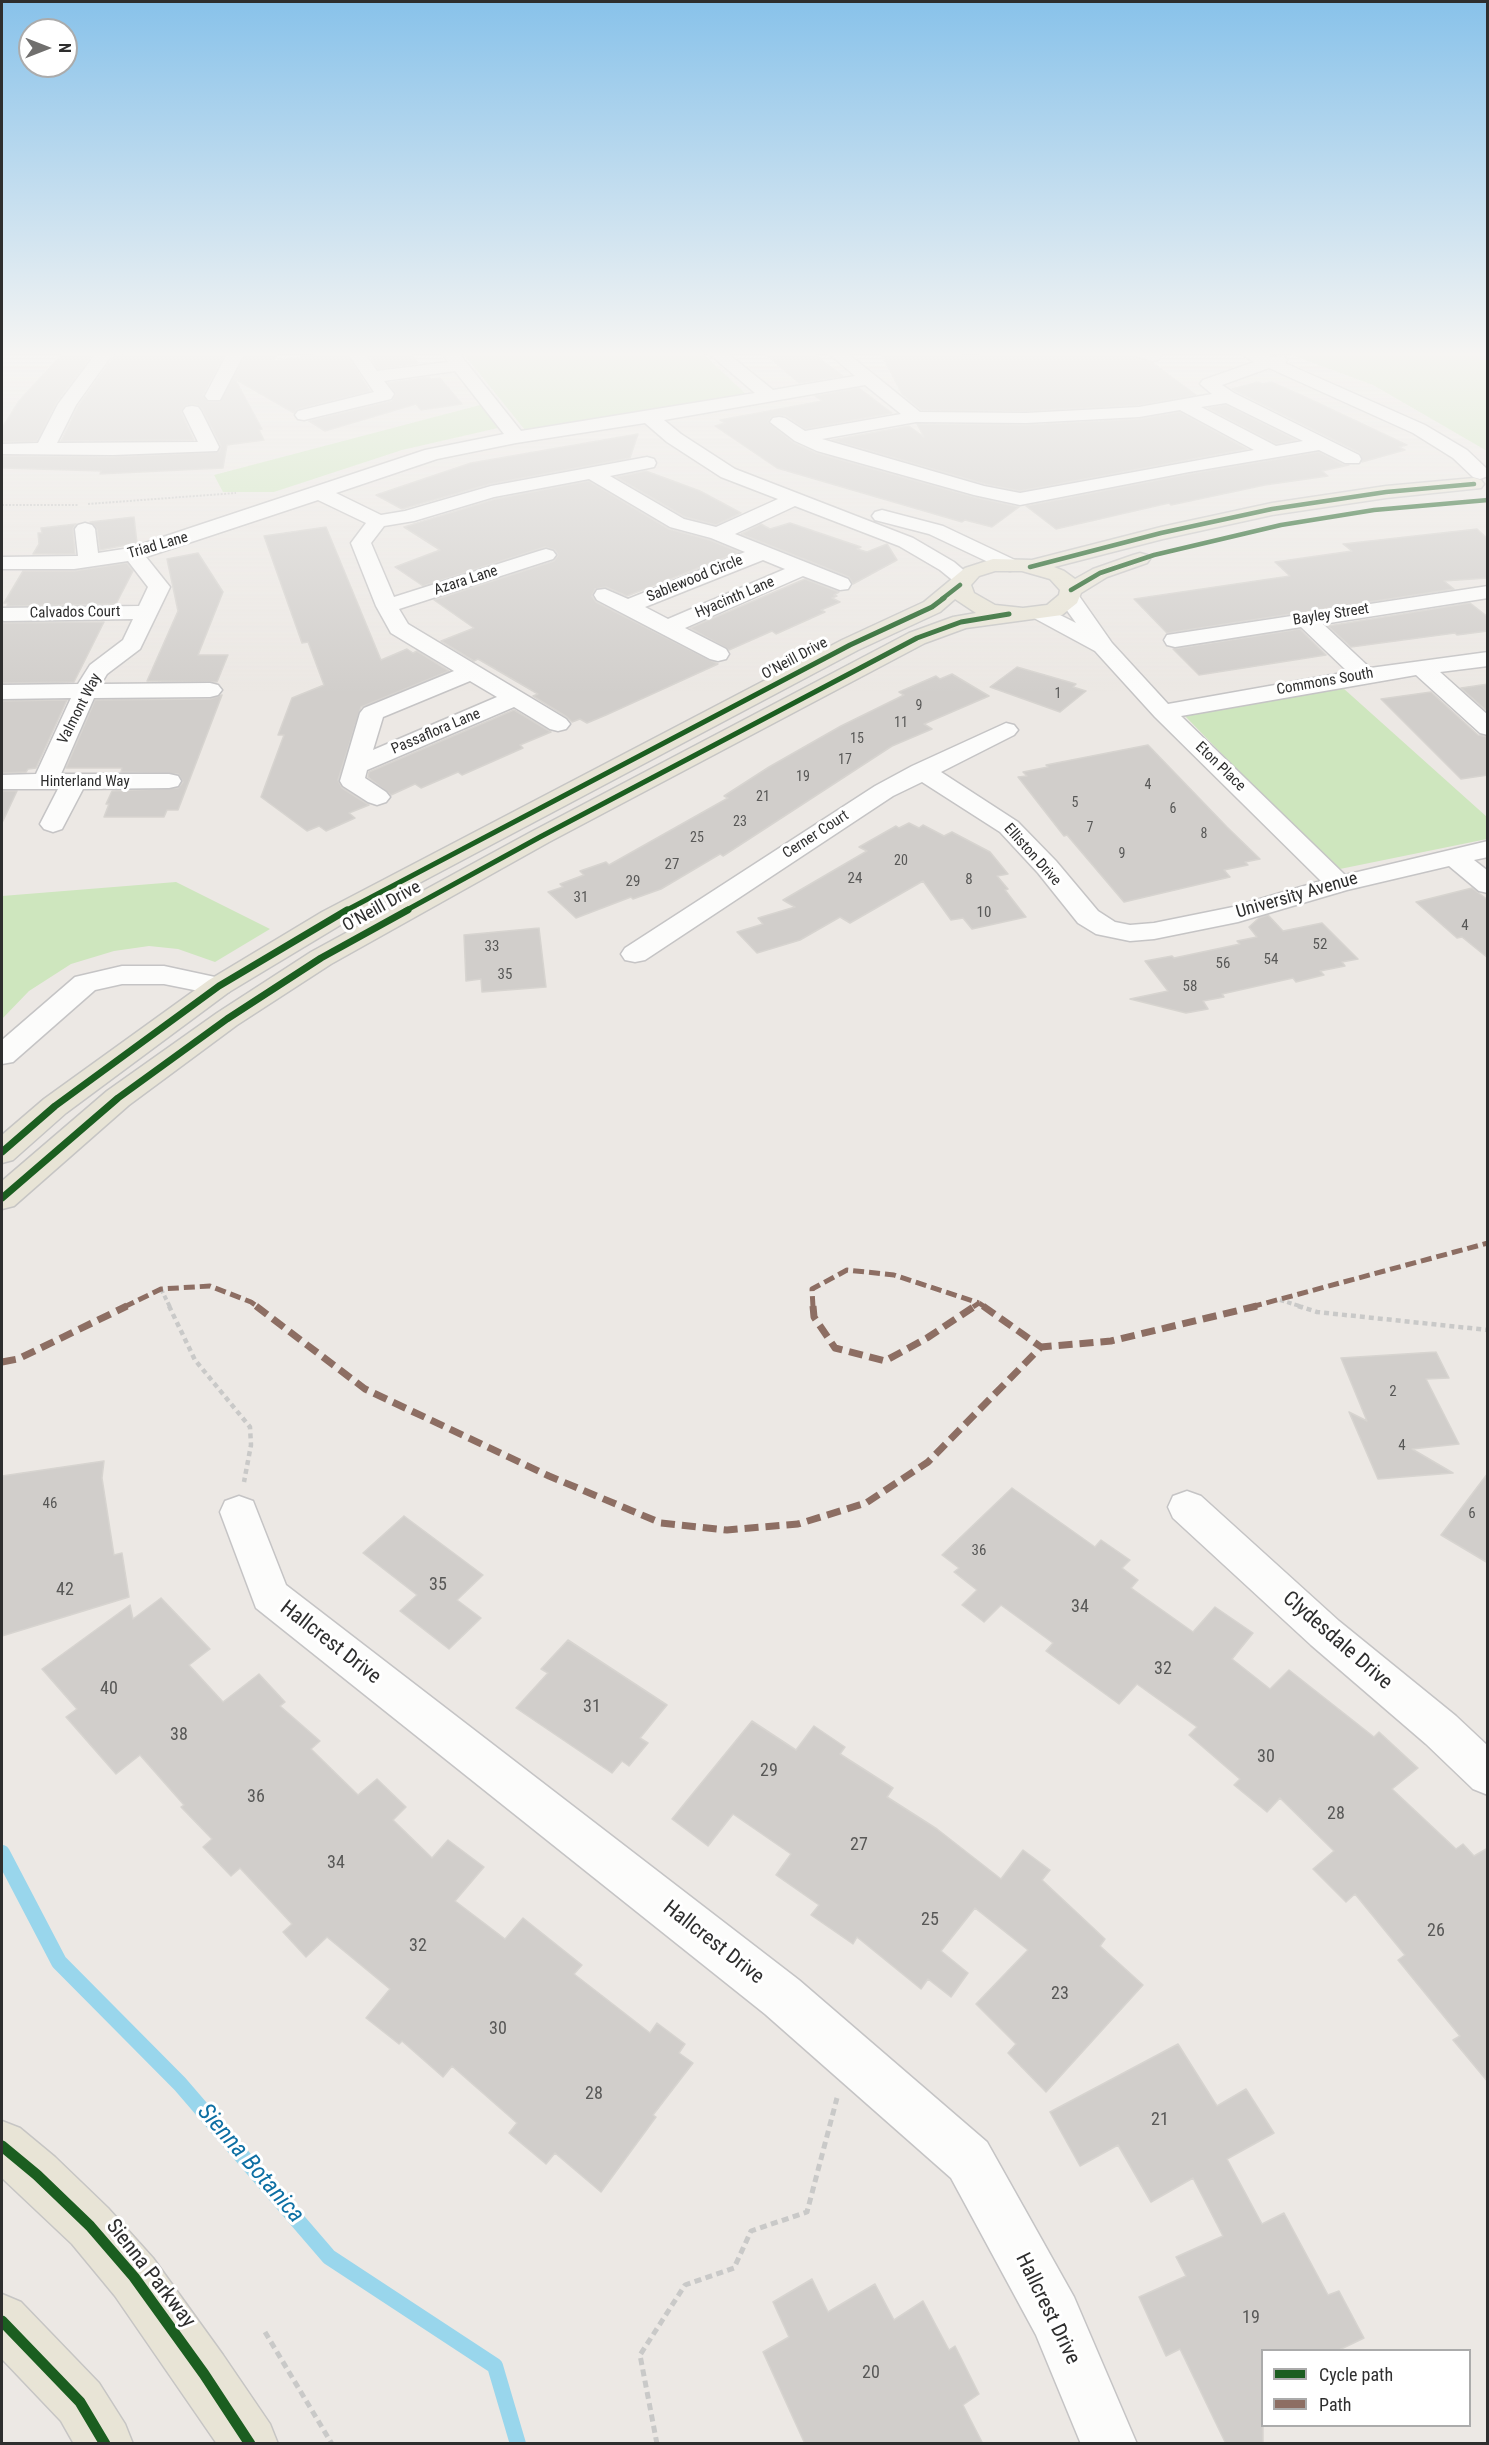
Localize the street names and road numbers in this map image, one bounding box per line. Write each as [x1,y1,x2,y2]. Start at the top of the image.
street label: Triad Lane [126,529,190,563]
street label: Sablewood Circle [644,551,746,607]
street label: Azara Lane [432,562,500,600]
street label: Hyacinth Lane [693,573,777,623]
street label: Bayley Street [1292,600,1370,630]
street label: Calvados Court [30,603,120,623]
street label: O'Neill Drive [759,634,831,684]
street label: Commons South [1275,665,1375,699]
street label: Valmont Way [54,671,106,747]
street label: Passaflora Lane [389,705,483,759]
street label: Eton Place [1191,739,1249,795]
street label: Hinterland Way [40,773,130,791]
street label: Cerner Court [780,807,852,863]
street label: Elliston Drive [1000,820,1064,890]
street label: University Avenue [1234,868,1360,924]
street label: O'Neill Drive [339,877,425,937]
street label: Clydesdale Drive [1277,1587,1397,1695]
street label: Hallcrest Drive [275,1596,385,1690]
street label: Hallcrest Drive [658,1896,768,1990]
street label: Sienna Parkway [100,2215,200,2333]
street label: Hallcrest Drive [1009,2249,1085,2369]

